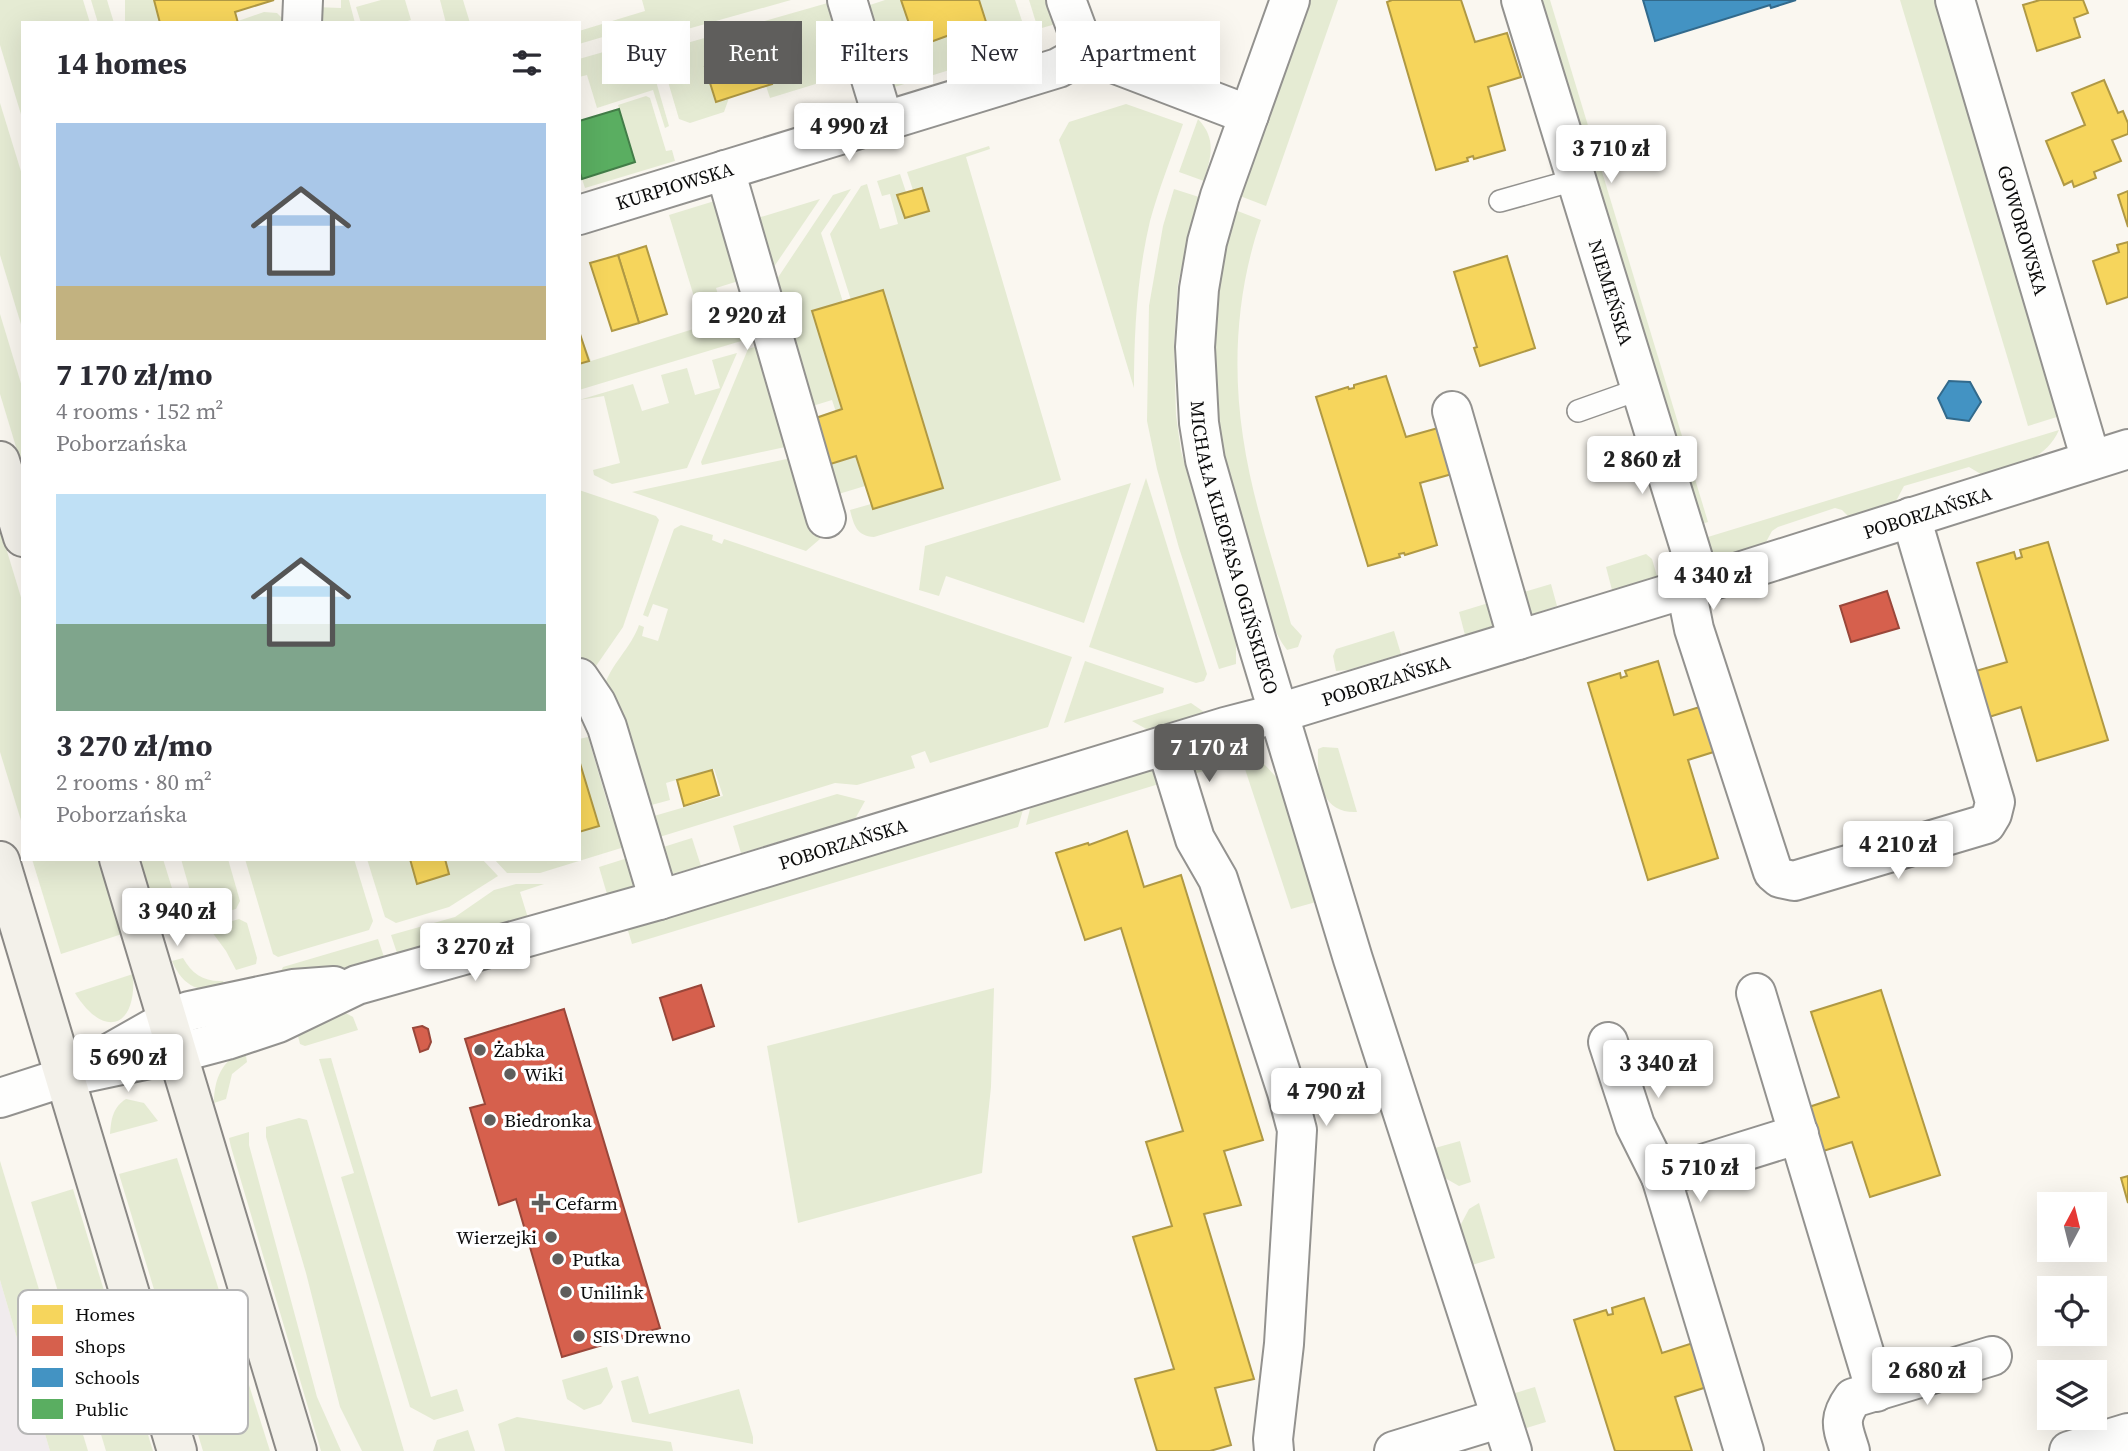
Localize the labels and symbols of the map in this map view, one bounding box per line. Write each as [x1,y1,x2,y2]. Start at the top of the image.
pin: 4 990 zł [777,104,921,163]
pin: 3 710 zł [1539,125,1683,185]
street label: KURPIOWSKA [613,155,737,216]
street label: GOWOROWSKA [1992,162,2055,299]
street label: NIEMEŃSKA [1583,236,1640,349]
pin: 2 920 zł [675,292,819,352]
street label: MICHAŁA KLEOFASA OGIŃSKIEGO [1185,400,1285,697]
pin: 2 860 zł [1570,436,1714,496]
street label: POBORZAŃSKA [1860,480,1995,545]
pin: 4 340 zł [1641,552,1785,612]
street label: POBORZAŃSKA [1318,648,1454,712]
pin: 7 170 zł [1137,724,1281,784]
street label: POBORZAŃSKA [775,812,911,876]
pin: 4 210 zł [1826,822,1970,881]
pin: 3 940 zł [105,888,249,948]
pin: 3 270 zł [403,923,547,983]
pin: 5 690 zł [56,1034,200,1094]
place label: Żabka [494,1037,545,1063]
pin: 3 340 zł [1586,1040,1730,1100]
marker: Żabka [472,1042,488,1058]
place label: Wiki [524,1061,564,1087]
marker: Wiki [502,1066,518,1082]
pin: 4 790 zł [1254,1068,1398,1128]
place label: Biedronka [504,1107,592,1133]
marker: Biedronka [482,1112,498,1128]
pin: 5 710 zł [1628,1144,1772,1204]
place label: Cefarm [555,1190,618,1216]
north arrow [2037,1192,2107,1262]
marker: Cefarm [533,1195,549,1211]
place label: Wierzejki [456,1224,537,1250]
marker: Wierzejki [543,1229,559,1245]
place label: Putka [572,1246,621,1272]
marker: Putka [550,1251,566,1267]
place label: Unilink [580,1279,644,1305]
marker: Unilink [558,1284,574,1300]
legend [18,1290,248,1434]
text: Homes [75,1301,135,1327]
place label: SIS Drewno [593,1323,691,1349]
marker: SIS Drewno [571,1328,587,1344]
text: Shops [75,1333,126,1359]
pin: 2 680 zł [1855,1348,1999,1407]
text: Schools [75,1364,140,1390]
text: Public [75,1396,129,1422]

